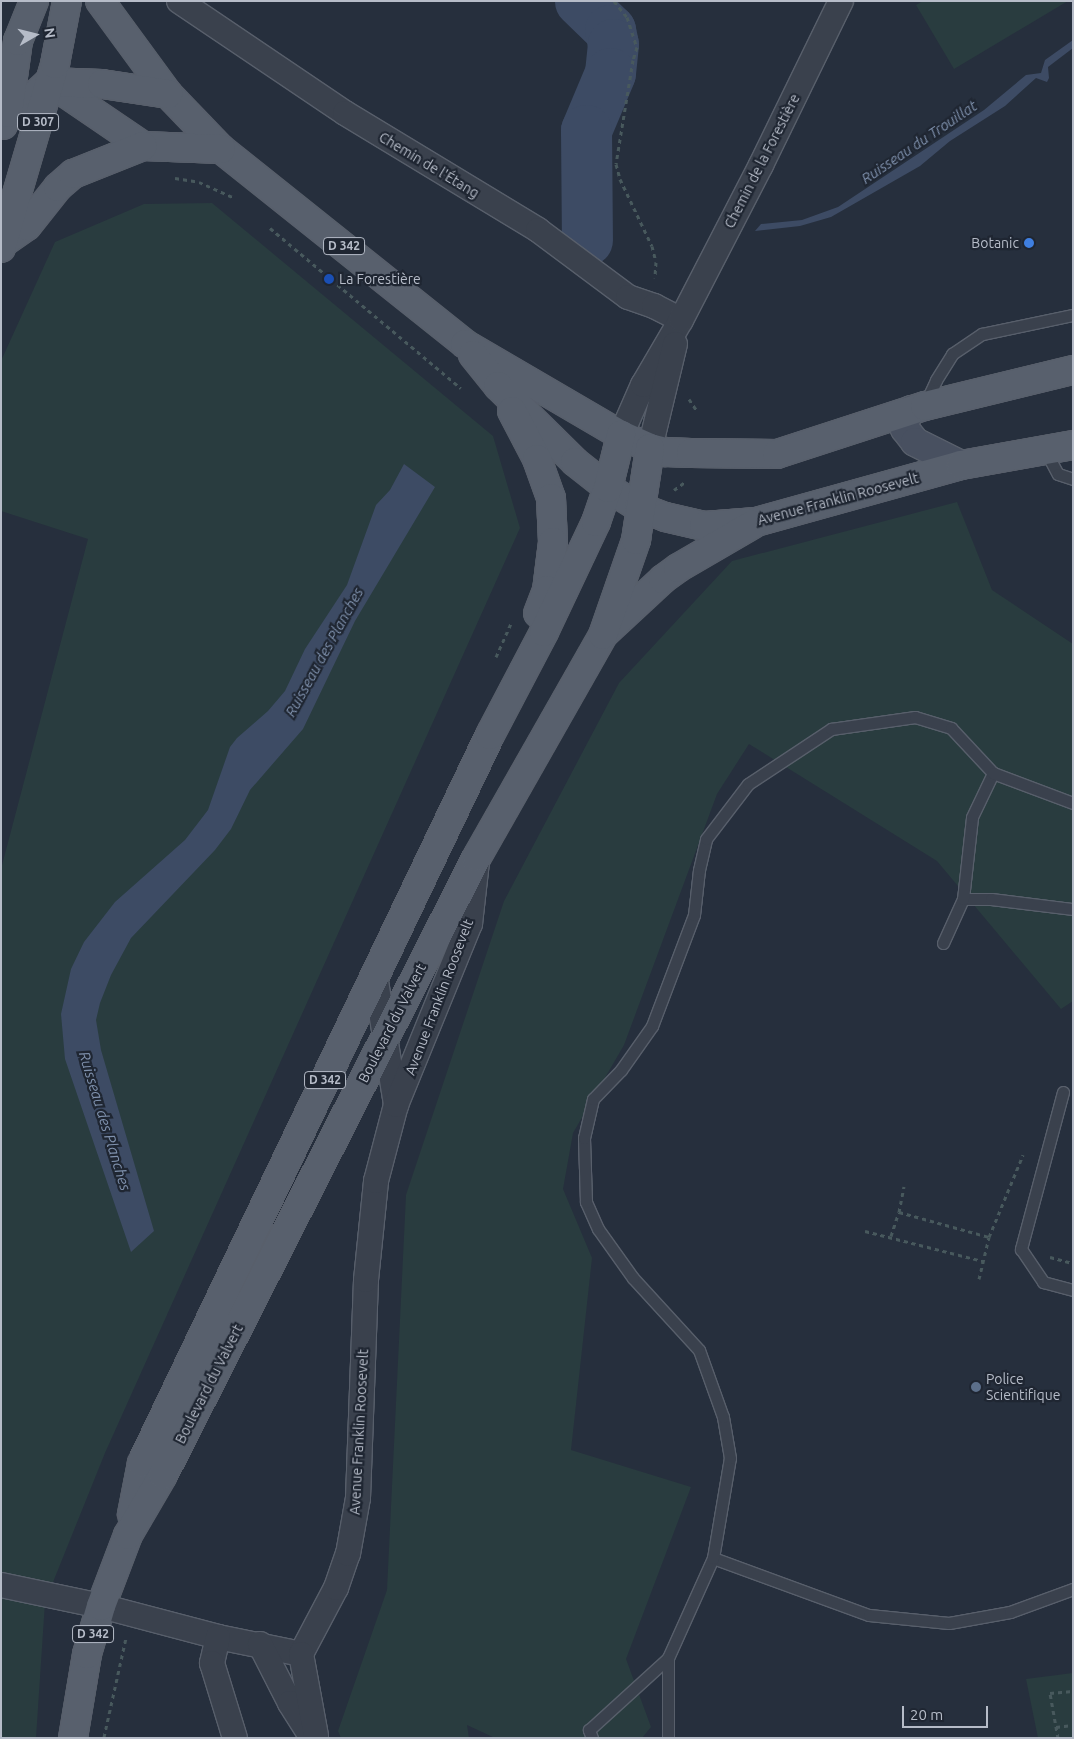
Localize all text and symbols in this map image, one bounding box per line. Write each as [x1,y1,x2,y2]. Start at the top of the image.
north arrow [10,10,60,60]
text: N [41,27,59,39]
street label: Chemin de la Forestière [721,91,803,231]
water label: Ruisseau du Trouillat [858,96,980,188]
road number: D 307 [17,112,59,132]
street label: Chemin de l'Étang [376,129,482,201]
place label: Botanic [971,235,1019,251]
road number: D 342 [323,237,365,256]
marker: Botanic [1023,237,1035,249]
place label: La Forestière [339,271,421,287]
marker: La Forestière [323,273,335,285]
street label: Avenue Franklin Roosevelt [756,469,920,529]
water label: Ruisseau des Planches [281,584,367,720]
street label: Avenue Franklin Roosevelt [401,917,477,1077]
street label: Boulevard du Valvert [355,961,429,1085]
water label: Ruisseau des Planches [75,1049,135,1193]
road number: D 342 [304,1070,346,1090]
street label: Boulevard du Valvert [172,1322,246,1446]
street label: Avenue Franklin Roosevelt [346,1349,372,1515]
place label: Police Scientifique [986,1371,1061,1404]
marker: Police Scientifique [970,1381,982,1393]
road number: D 342 [72,1625,114,1644]
scale bar [904,1696,990,1728]
text: 20 m [910,1706,943,1723]

